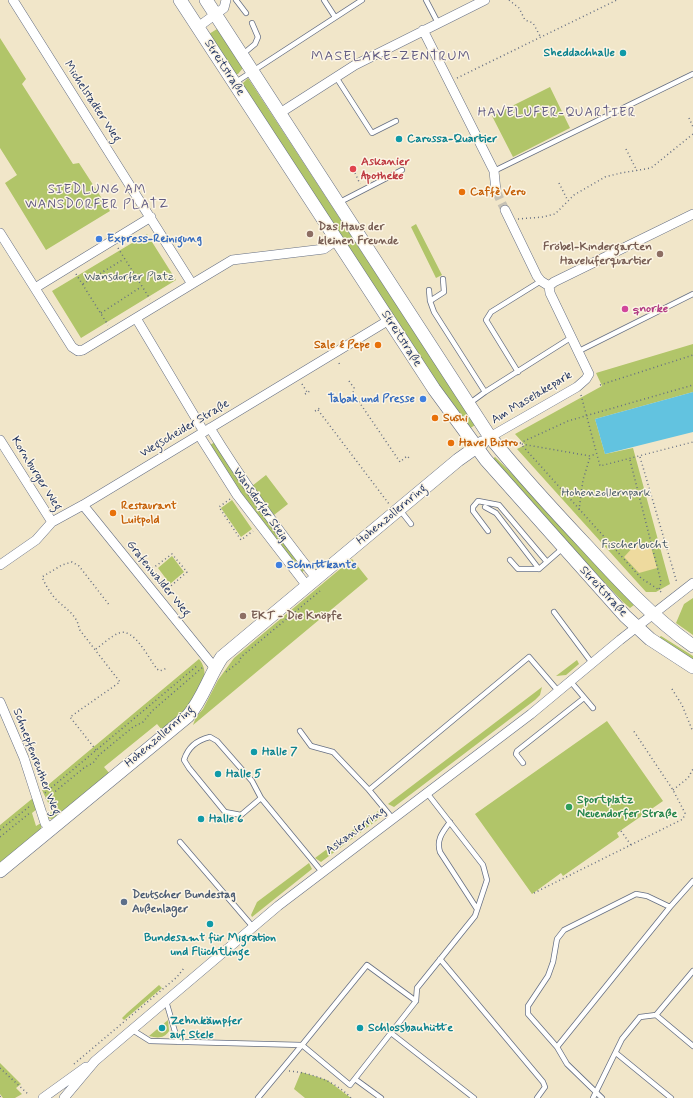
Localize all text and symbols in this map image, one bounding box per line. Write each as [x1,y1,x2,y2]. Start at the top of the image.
street label: Streitstraße [201,37,247,99]
place label: Sheddachhalle [544,46,615,60]
marker: Sheddachhalle [618,48,628,58]
district label: MASELAKE-ZENTRUM [309,49,473,65]
street label: Michelstadter Weg [60,59,124,145]
district label: HAVELUFER-QUARTIER [479,105,635,121]
place label: Carossa-Quartier [407,132,497,146]
marker: Carossa-Quartier [394,134,404,144]
place label: Askanier Apotheke [361,155,410,183]
marker: Askanier Apotheke [348,164,358,174]
district label: SIEDLUNG AM WANSDORFER PLATZ [25,182,169,213]
place label: Caffè Vero [470,185,526,199]
marker: Caffè Vero [457,187,467,197]
place label: Das Haus der kleinen Freunde [318,220,399,248]
marker: Das Haus der kleinen Freunde [305,229,315,239]
place label: Express-Reinigung [107,232,202,246]
marker: Express-Reinigung [94,234,104,244]
place label: Fröbel-Kindergarten Haveluferquartier [543,240,652,268]
marker: Fröbel-Kindergarten Haveluferquartier [655,249,665,259]
park label: Wansdorfer Platz [84,270,174,284]
place label: qnorke [633,302,668,316]
marker: qnorke [620,304,630,314]
street label: Streitstraße [378,308,424,370]
place label: Sale é Pepe [314,338,370,352]
marker: Sale é Pepe [373,340,383,350]
street label: Am Maselakepark [489,368,575,428]
place label: Tabak und Presse [328,392,415,406]
marker: Tabak und Presse [418,394,428,404]
street label: Wegscheider Straße [138,397,232,461]
place label: Sushi [443,411,468,425]
marker: Sushi [430,413,440,423]
street label: Kornburger Weg [7,434,65,514]
place label: Havel Bistro [459,436,518,450]
marker: Havel Bistro [446,438,456,448]
street label: Wansdorfer Steig [229,465,291,545]
street label: Hohenzollernring [354,481,430,549]
park label: Hohenzollernpark [562,486,650,500]
place label: Restaurant Luitpold [121,499,177,527]
marker: Restaurant Luitpold [108,508,118,518]
street label: Grafenwalder Weg [123,538,193,620]
park label: Fischerbucht [601,538,669,552]
place label: Schnittkante [287,558,357,572]
marker: Schnittkante [274,560,284,570]
street label: Streitstraße [576,564,630,620]
place label: EKT - Die Knöpfe [251,609,342,623]
marker: EKT - Die Knöpfe [238,611,248,621]
street label: Hohenzollernring [122,703,198,771]
street label: Schnepfenreuther Weg [9,707,63,817]
place label: Halle 7 [262,745,298,759]
marker: Halle 7 [249,747,259,757]
place label: Halle 5 [226,767,262,781]
marker: Halle 5 [213,769,223,779]
place label: Sportplatz Neuendorfer Straße [577,793,677,821]
marker: Sportplatz Neuendorfer Straße [564,802,574,812]
street label: Askanierring [323,804,389,858]
place label: Halle 6 [209,812,243,826]
marker: Halle 6 [196,814,206,824]
place label: Deutscher Bundestag Außenlager [132,888,236,916]
marker: Deutscher Bundestag Außenlager [119,897,129,907]
marker: Bundesamt für Migration und Flüchtlinge [205,919,215,929]
place label: Bundesamt für Migration und Flüchtlinge [144,931,276,959]
place label: Zehnkämpfer auf Stele [170,1014,243,1042]
place label: Schlossbauhütte [368,1021,453,1035]
marker: Zehnkämpfer auf Stele [157,1023,167,1033]
marker: Schlossbauhütte [355,1023,365,1033]

